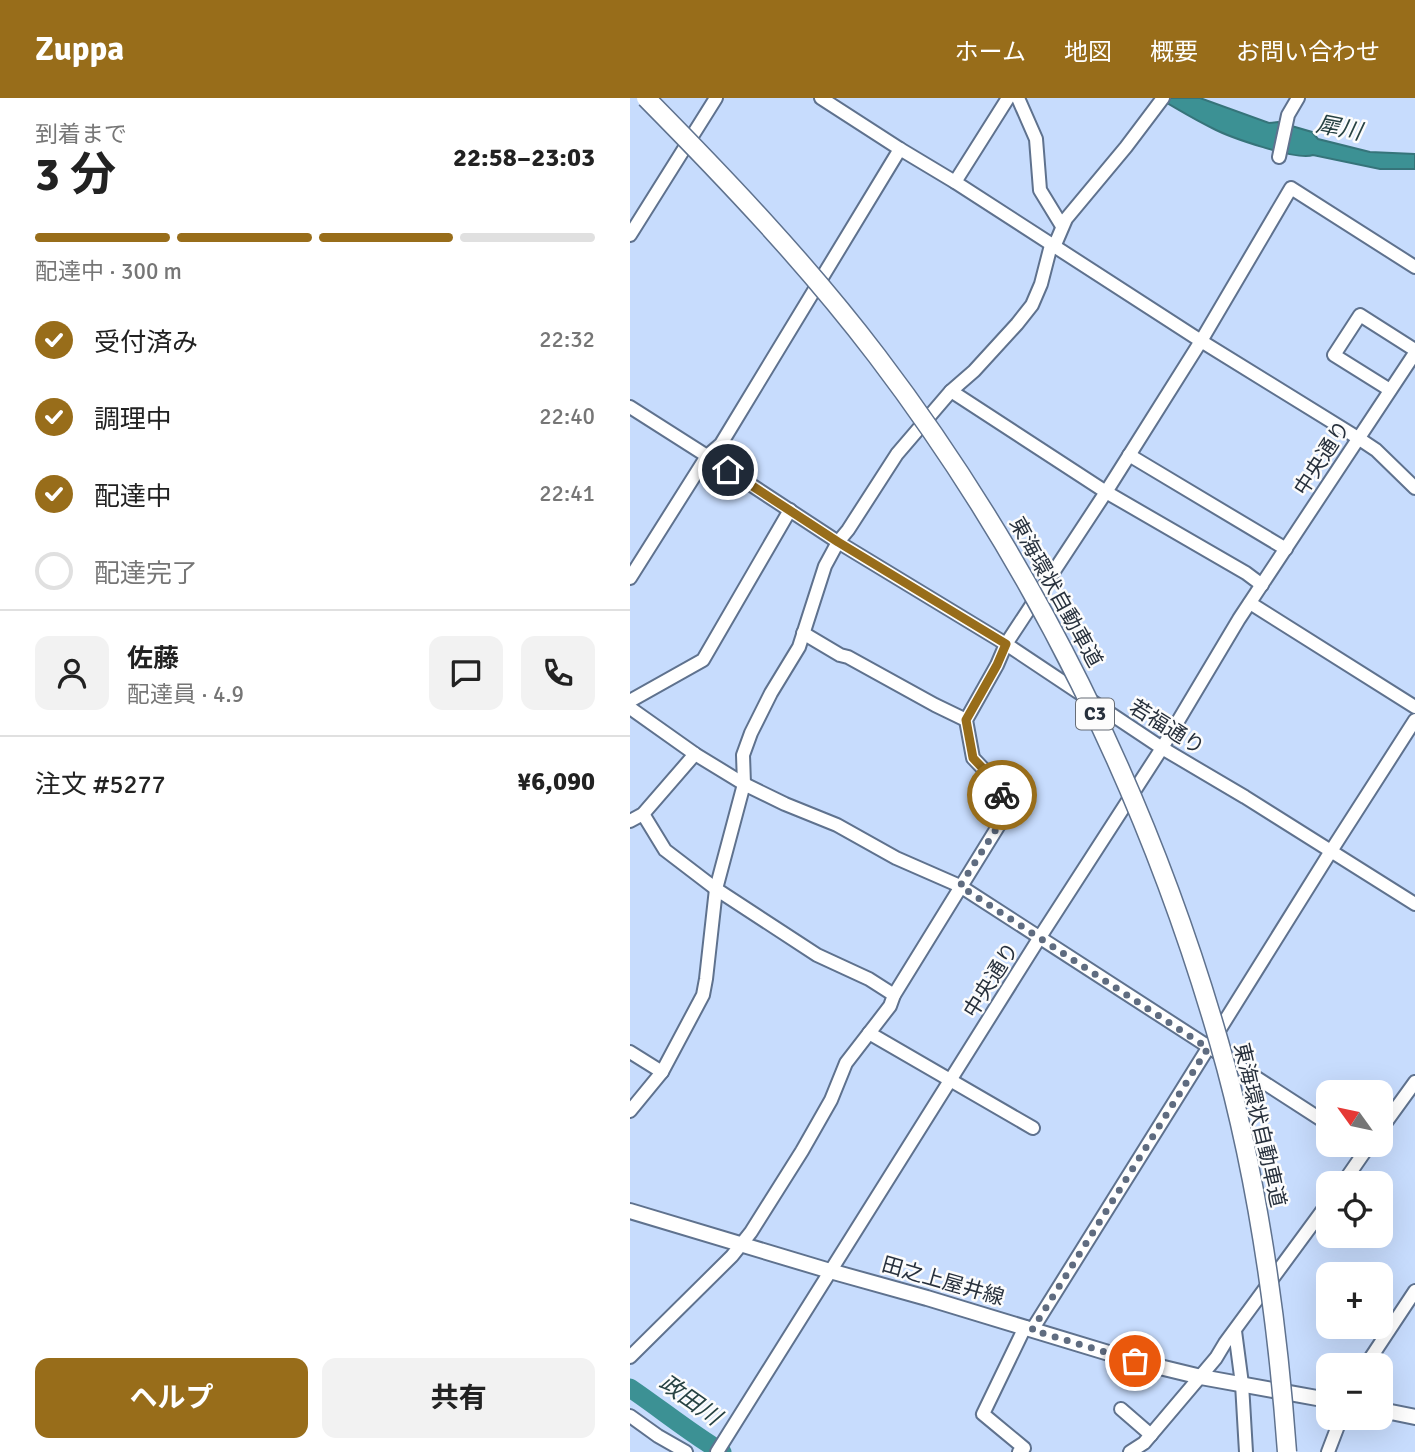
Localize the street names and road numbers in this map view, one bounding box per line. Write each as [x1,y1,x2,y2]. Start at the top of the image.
street label: 中央通り [1288,416,1356,500]
street label: 東海環状自動車道 [1004,512,1108,672]
street label: 若福通り [1124,694,1210,760]
road number: C3 [1076,698,1114,730]
street label: 中央通り [958,937,1024,1023]
street label: 東海環状自動車道 [1228,1040,1292,1210]
street label: 田之上屋井線 [879,1251,1007,1311]

